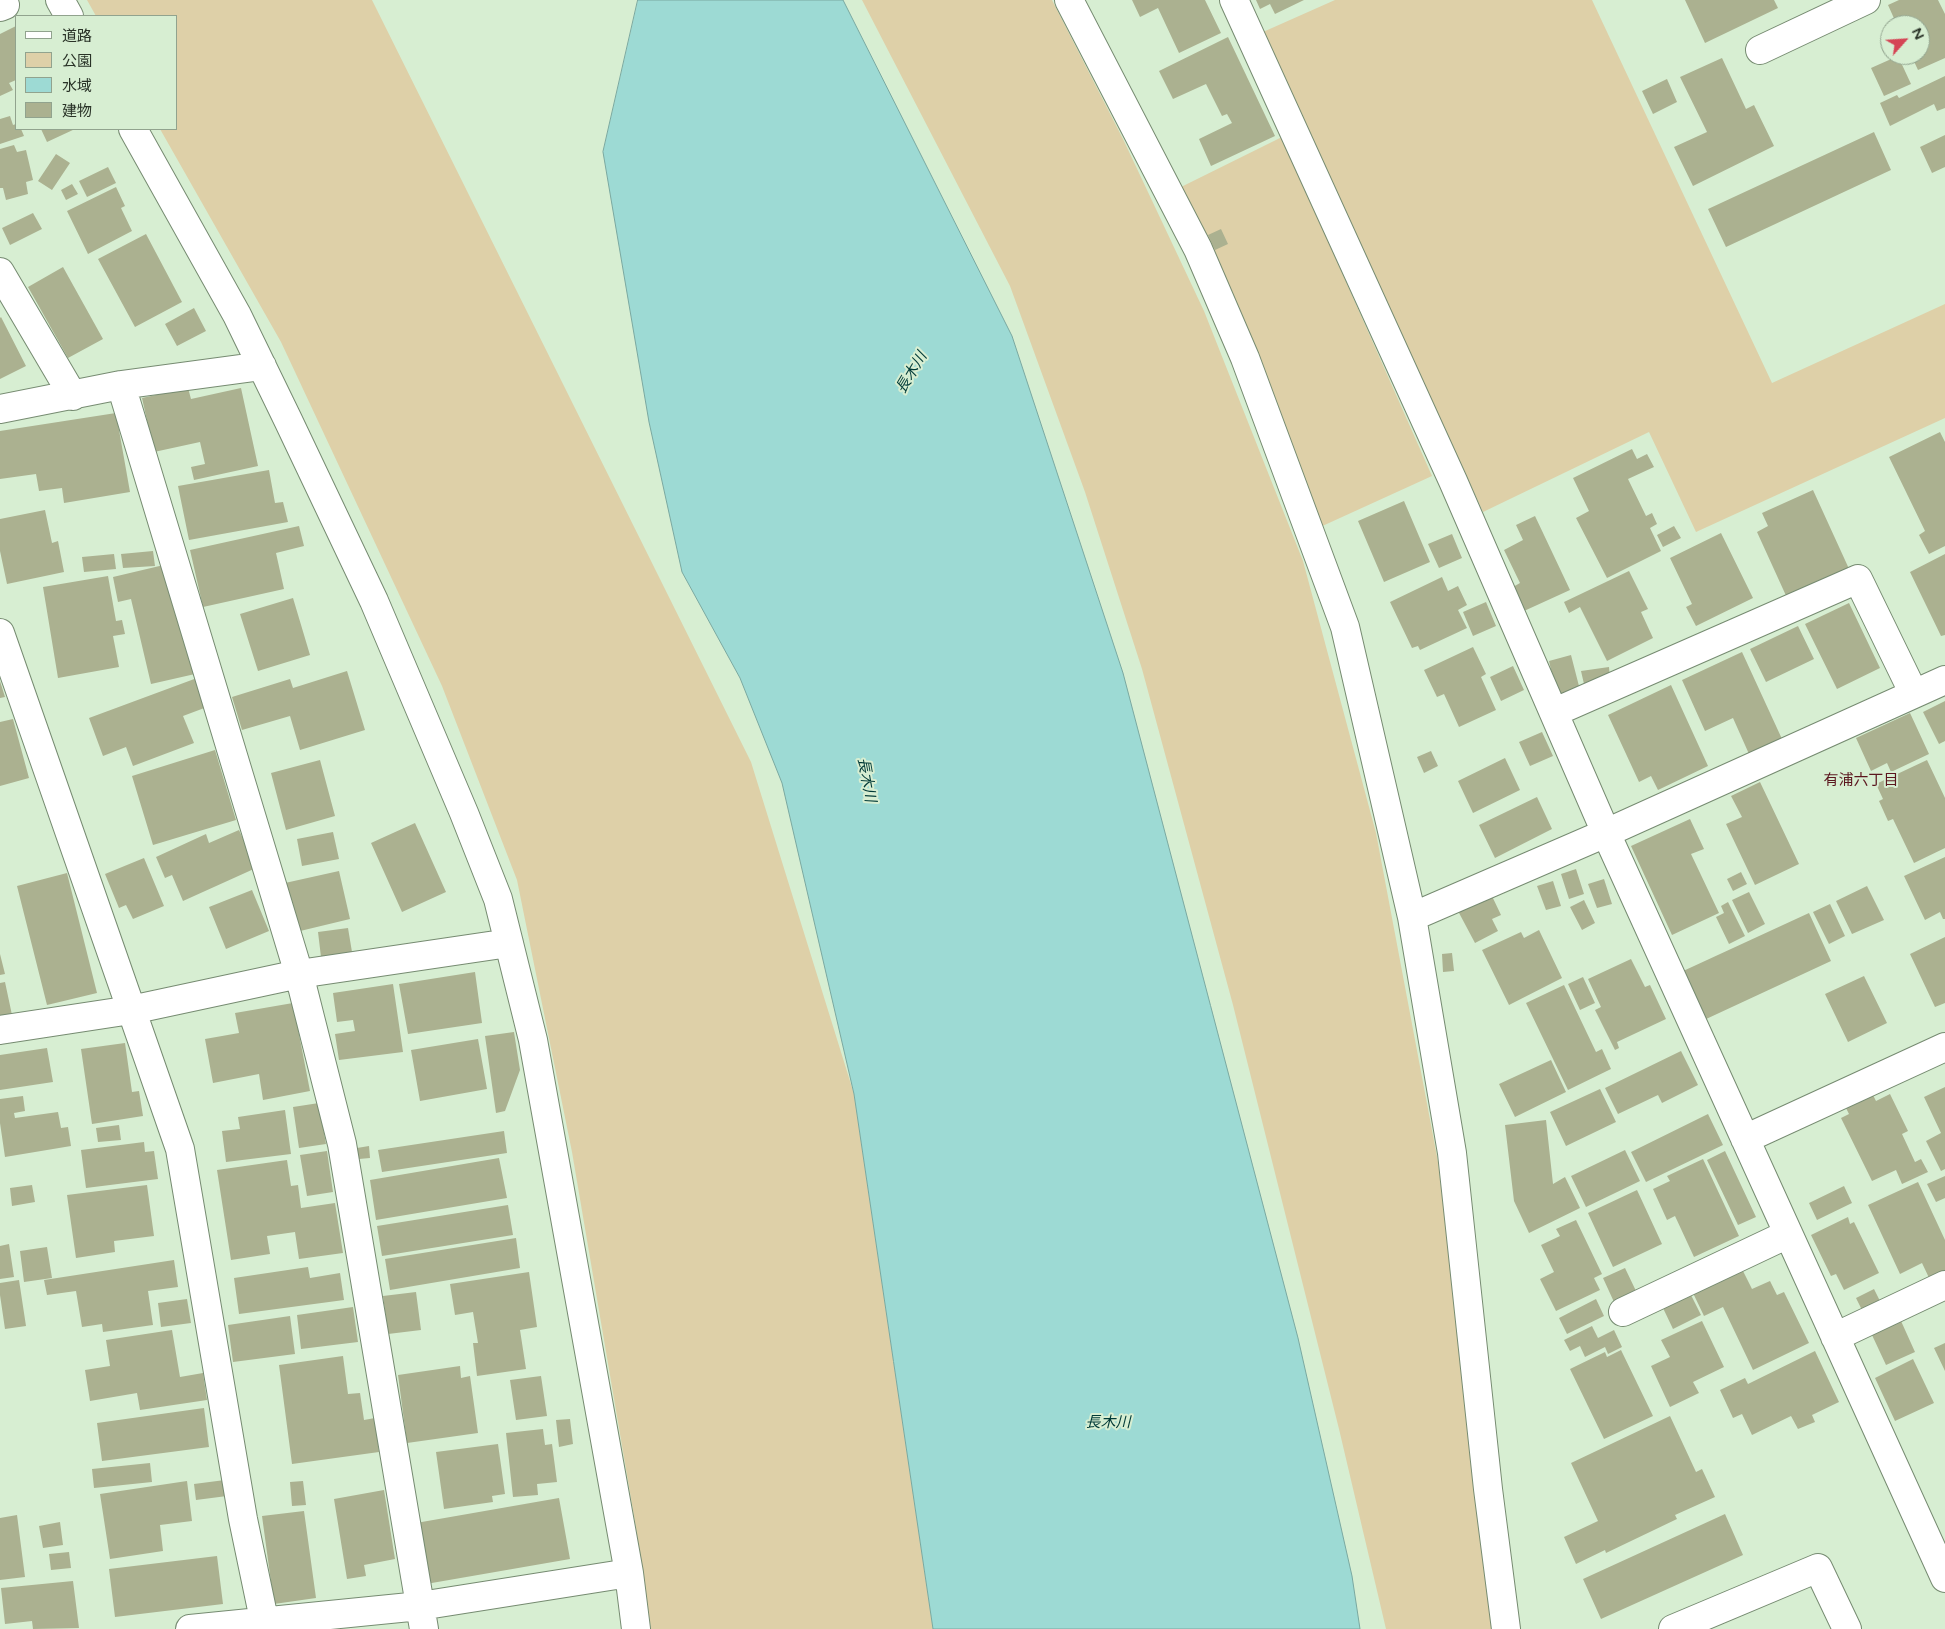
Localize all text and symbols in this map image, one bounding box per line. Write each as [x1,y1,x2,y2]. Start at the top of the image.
legend [15,15,178,130]
north arrow [1880,15,1930,65]
text: N [1908,25,1928,42]
text: 道路 [62,27,92,45]
text: 公園 [62,52,92,70]
text: 水域 [62,77,92,95]
text: 建物 [62,102,92,120]
water label: 長木川 [893,349,931,397]
water label: 長木川 [853,756,879,804]
district label: 有浦六丁目 [1824,772,1898,790]
water label: 長木川 [1086,1414,1130,1432]

